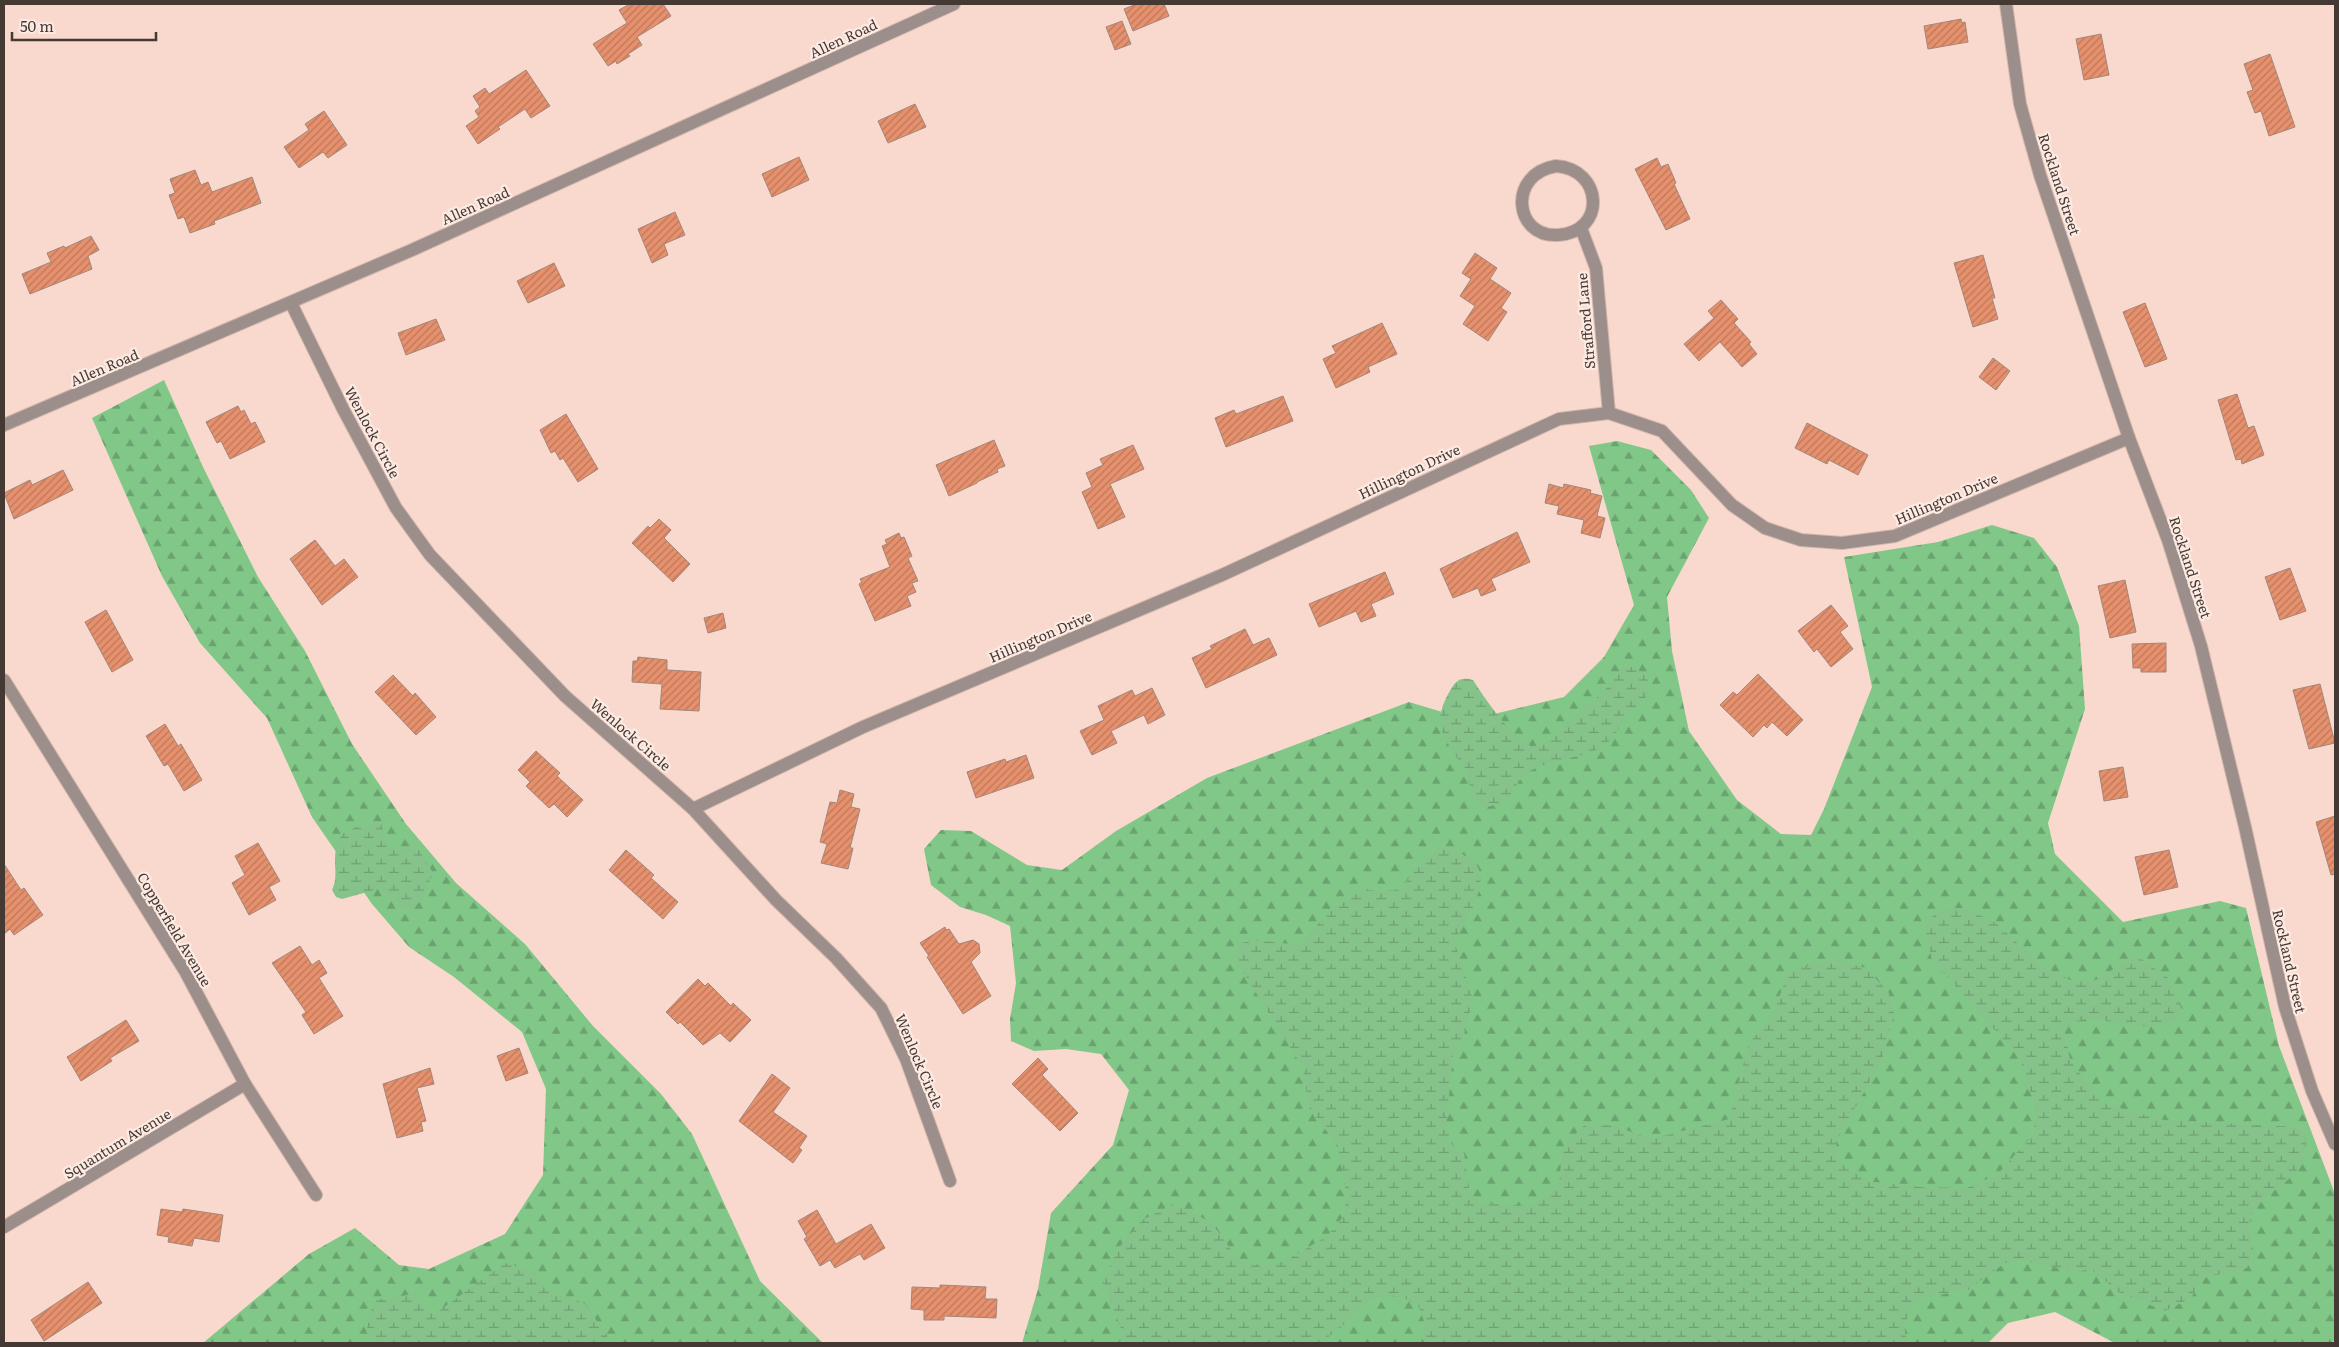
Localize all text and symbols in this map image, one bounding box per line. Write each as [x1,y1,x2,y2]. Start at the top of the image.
scale bar [12,10,156,42]
street label: Allen Road [806,13,881,62]
text: 50 m [20,14,54,37]
street label: Rockland Street [2034,130,2086,238]
street label: Allen Road [438,181,513,229]
street label: Strafford Lane [1571,272,1599,370]
street label: Allen Road [67,343,142,390]
street label: Wenlock Circle [340,383,406,481]
street label: Hillington Drive [1355,439,1463,503]
street label: Hillington Drive [1891,467,2001,529]
street label: Rockland Street [2165,513,2217,621]
street label: Hillington Drive [985,605,1095,667]
street label: Wenlock Circle [586,693,676,775]
street label: Copperfield Avenue [133,868,217,990]
street label: Rockland Street [2268,907,2312,1015]
street label: Wenlock Circle [891,1011,949,1111]
street label: Squantum Avenue [60,1103,174,1183]

